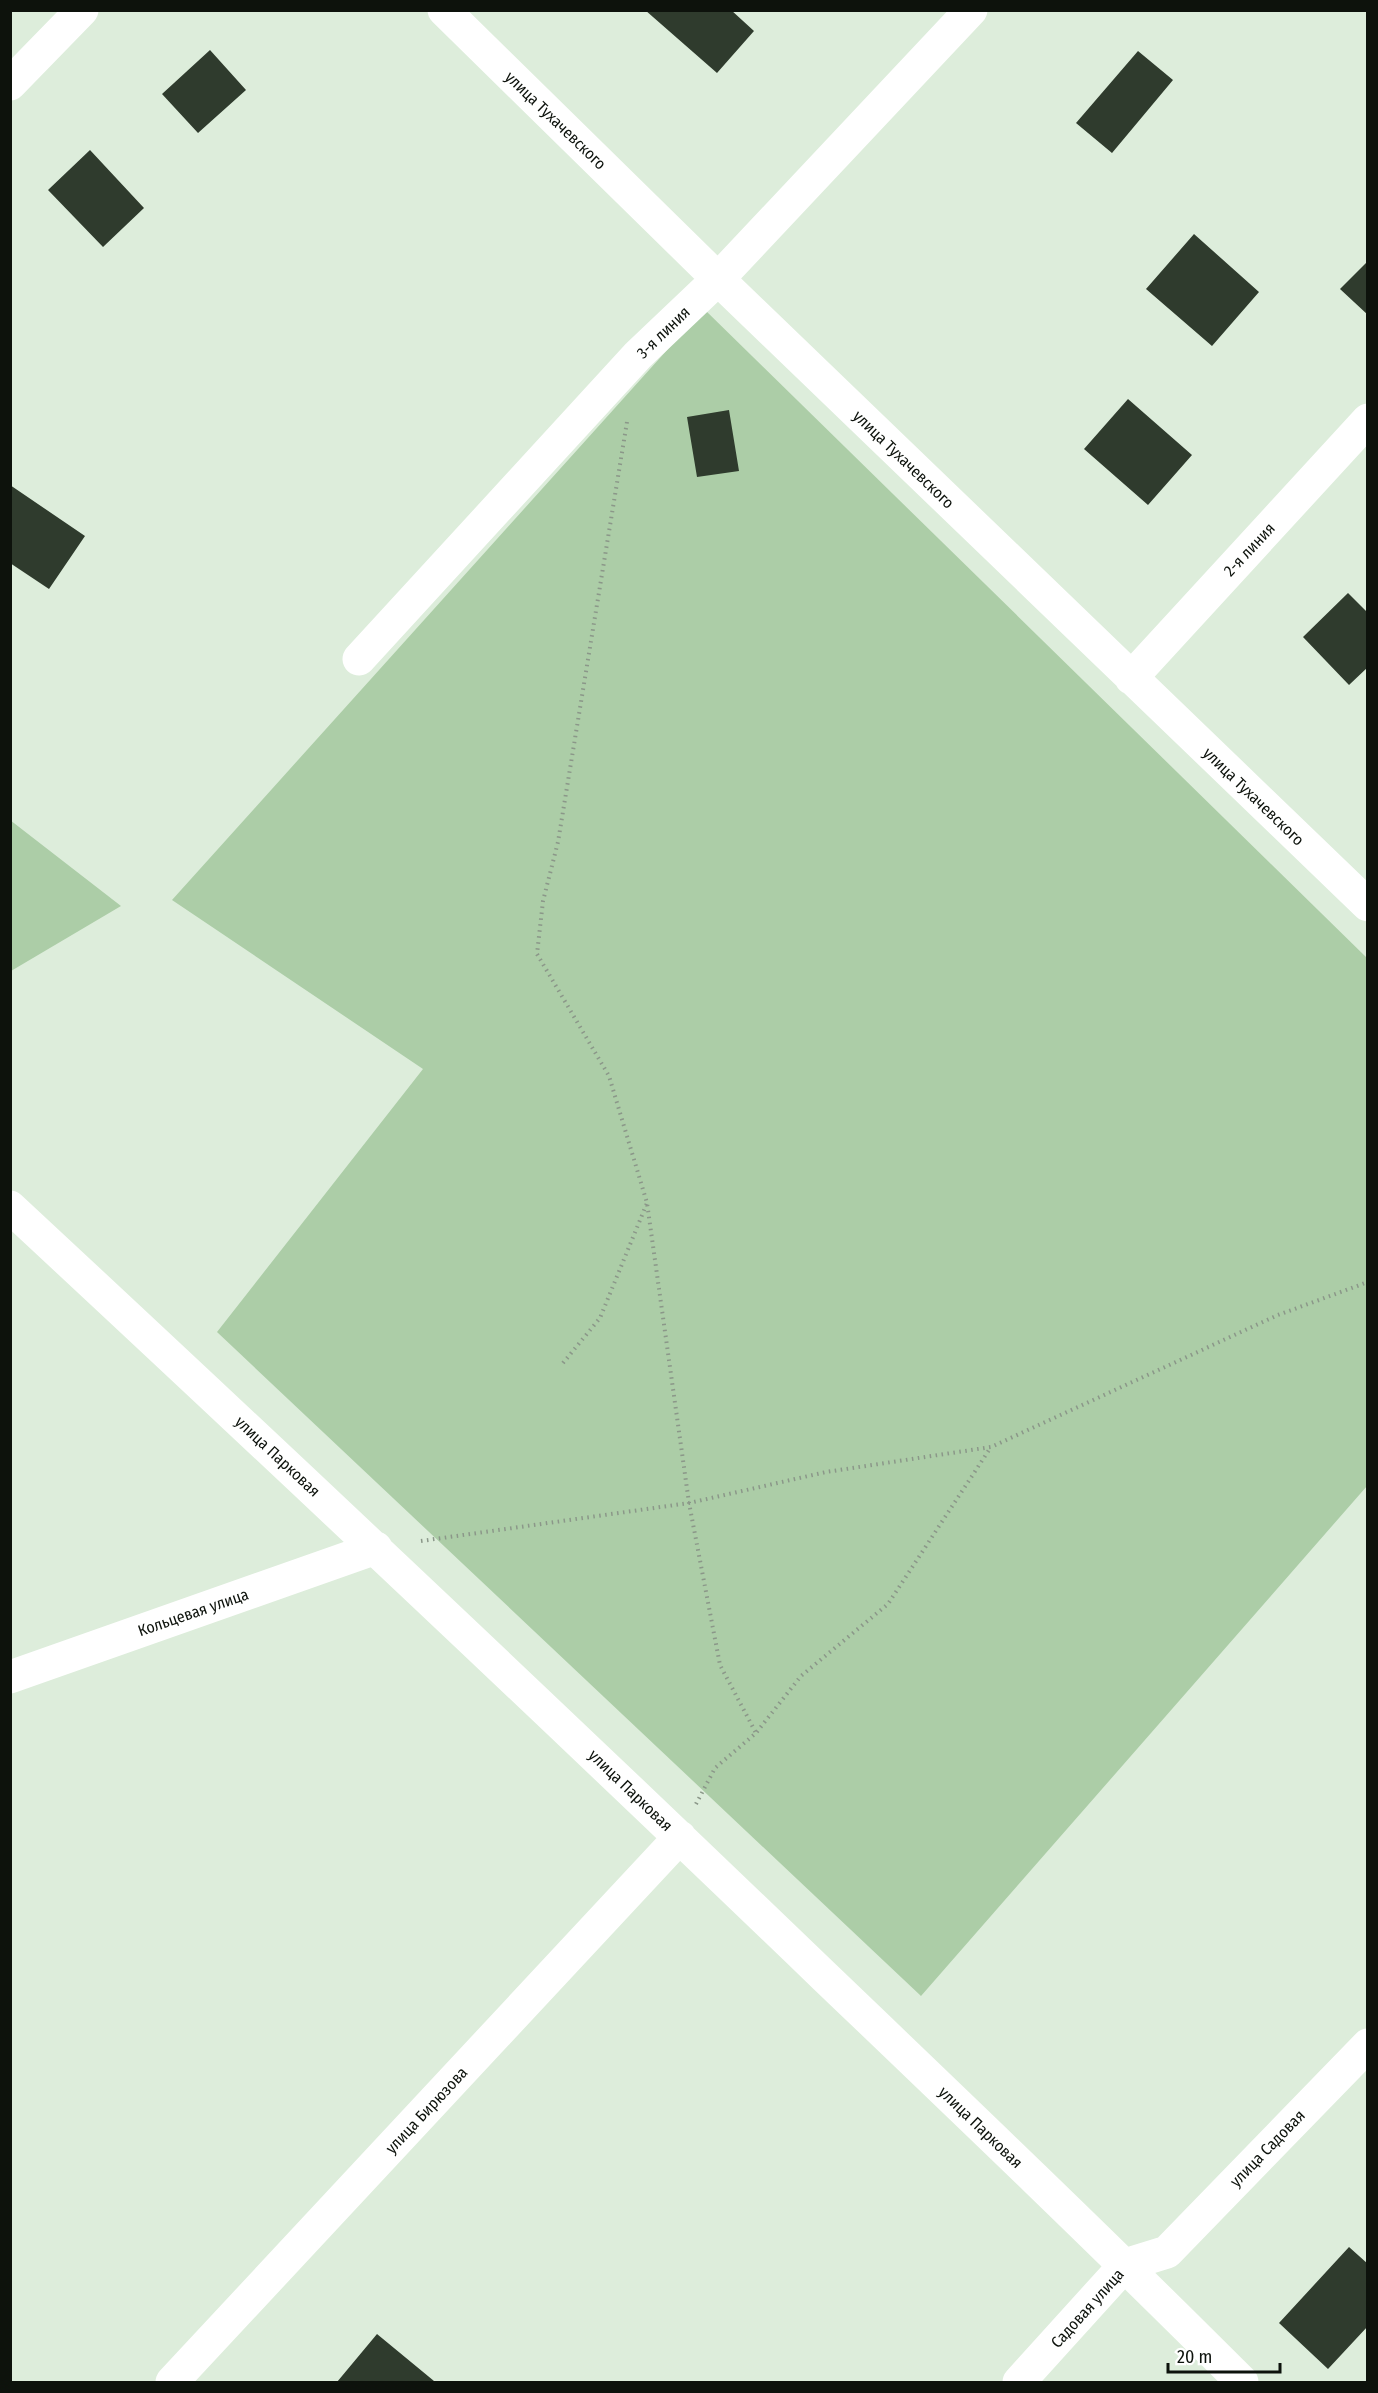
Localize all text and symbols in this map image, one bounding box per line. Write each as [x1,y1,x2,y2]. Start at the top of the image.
street label: улица Тухачевского [501,67,610,173]
street label: 3-я линия [633,302,694,362]
street label: улица Тухачевского [849,406,958,512]
street label: 2-я линия [1220,519,1279,580]
street label: улица Тухачевского [1199,743,1308,849]
street label: улица Парковая [231,1412,324,1501]
street label: Кольцевая улица [135,1585,251,1640]
street label: улица Парковая [585,1746,677,1835]
street label: улица Бирюзова [381,2063,471,2158]
street label: улица Парковая [935,2083,1027,2172]
street label: улица Садовая [1226,2106,1309,2191]
street label: Садовая улица [1047,2265,1128,2352]
scale bar [1168,2336,1280,2374]
text: 20 m [1177,2346,1212,2368]

